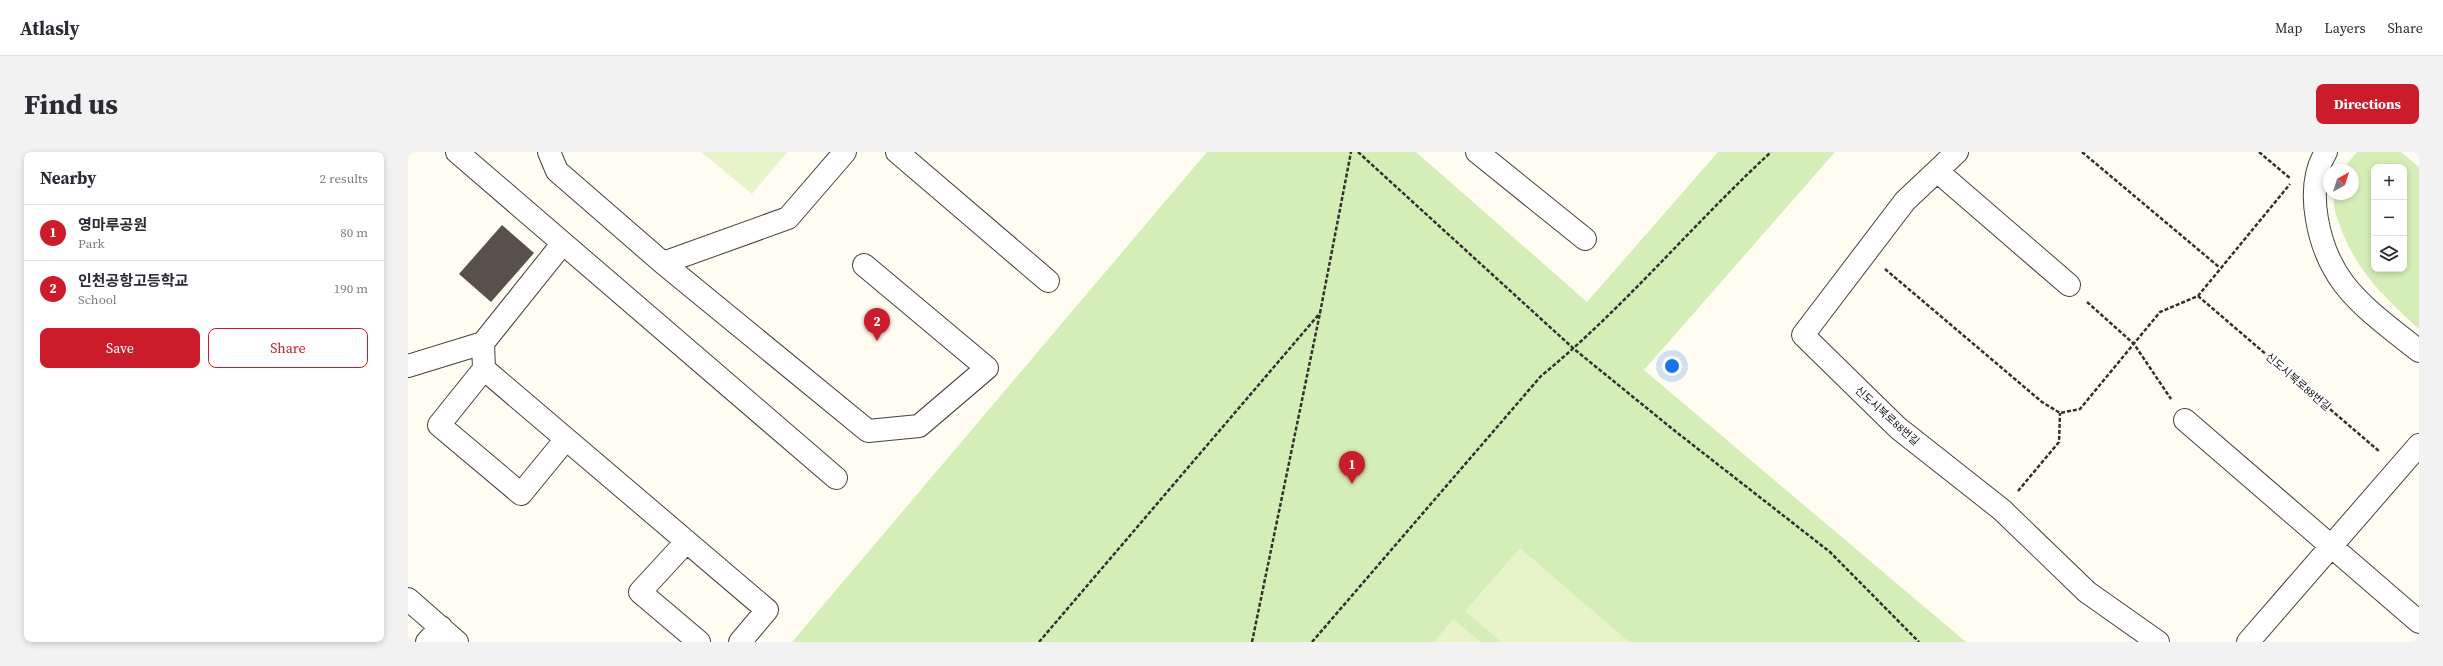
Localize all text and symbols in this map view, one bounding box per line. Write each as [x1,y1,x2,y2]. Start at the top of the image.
text: Atlasly [20,15,80,41]
text: Map [2275,18,2302,38]
text: Layers [2324,18,2366,38]
text: Share [2388,18,2423,38]
button: Directions [2316,84,2419,124]
text: Find us [24,85,118,123]
north arrow [2323,164,2359,200]
map controls [2371,164,2407,272]
button: + [2371,164,2407,200]
text: Nearby [40,166,96,190]
text: 2 results [320,170,368,187]
button: − [2371,200,2407,236]
text: 영마루공원 [78,214,147,235]
text: 1 [49,224,57,241]
text: 80 m [340,224,368,241]
text: Park [78,235,105,252]
button: layers [2371,236,2407,272]
text: 인천공항고등학교 [78,270,188,291]
text: 2 [49,280,57,297]
text: 190 m [334,280,368,297]
text: School [78,291,117,308]
pin: 2 [864,308,890,341]
button: Save [40,328,200,368]
button: Share [208,328,368,368]
street label: 신도시북로88번길 [2262,349,2334,415]
your location [1662,356,1682,376]
street label: 신도시북로88번길 [1852,383,1922,449]
pin: 1 [1339,451,1365,484]

